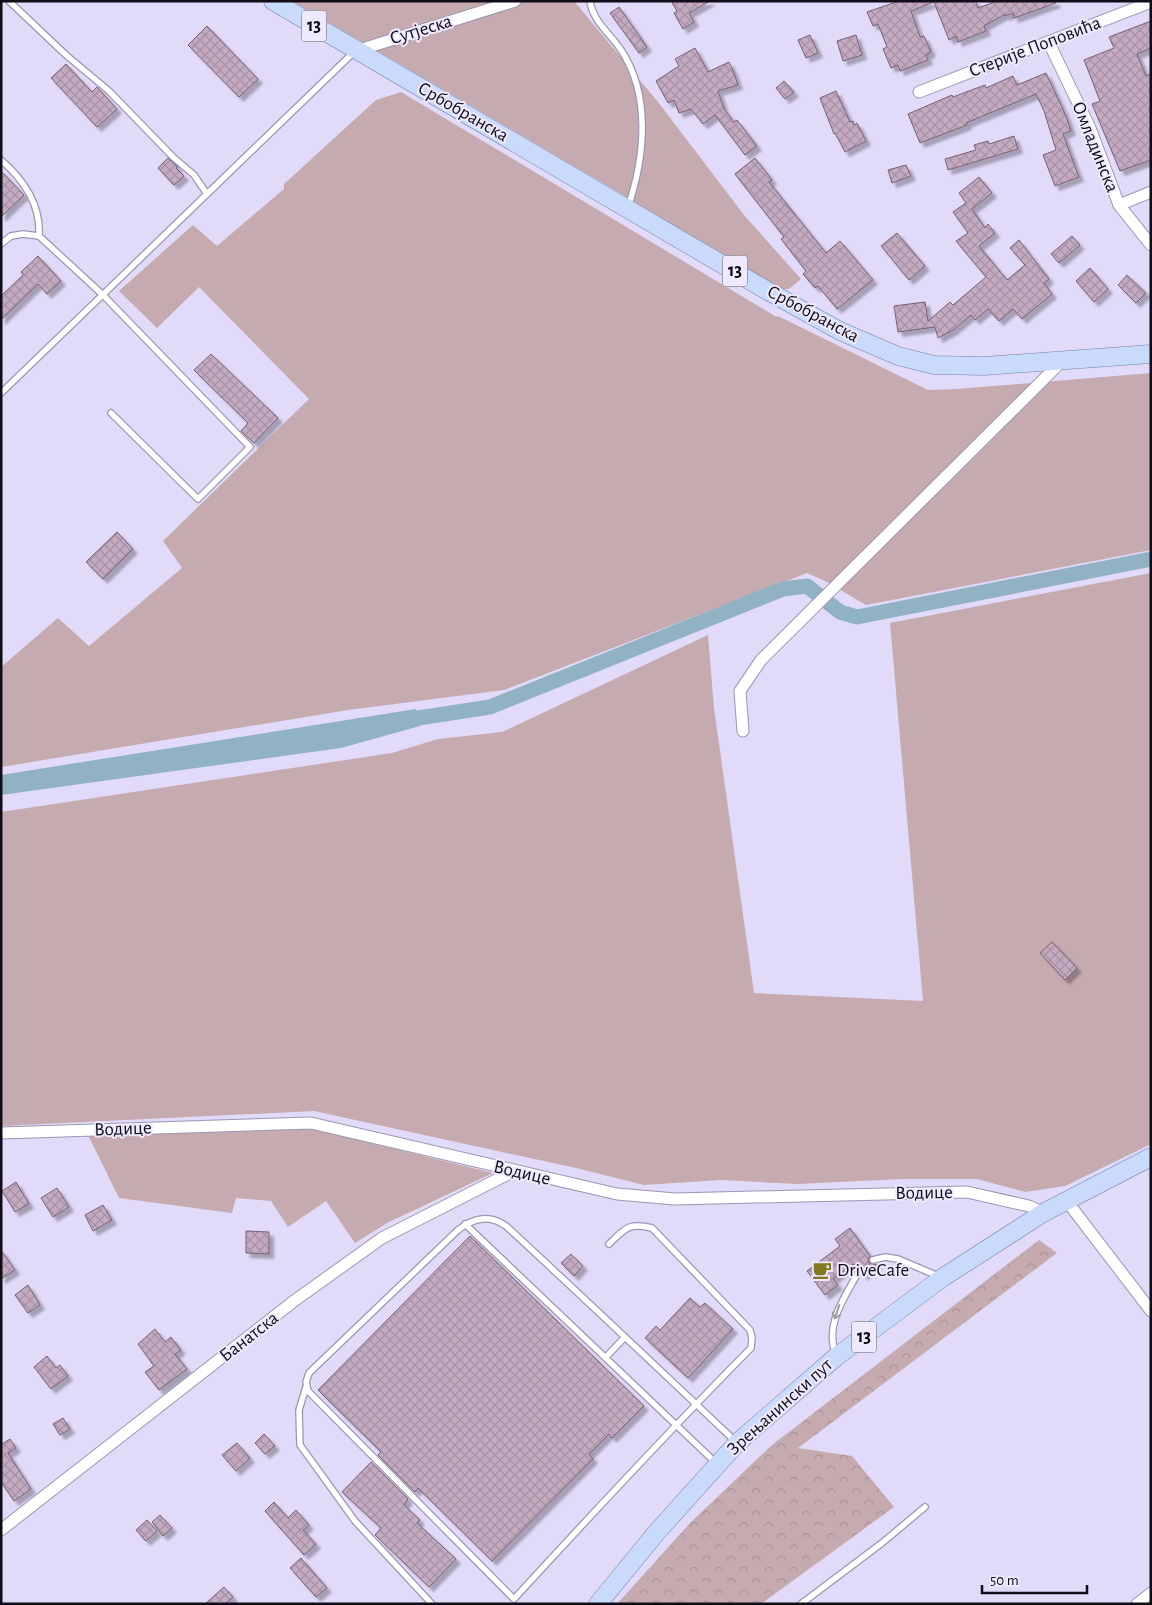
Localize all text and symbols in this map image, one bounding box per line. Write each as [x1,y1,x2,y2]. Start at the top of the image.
road number: 13 [302,10,326,42]
street label: Сутјеска [388,11,455,48]
street label: Стерије Поповића [966,13,1104,81]
street label: Србобранска [414,78,512,146]
street label: Омладинска [1068,99,1122,195]
road number: 13 [722,256,748,286]
street label: Србобранска [764,282,862,346]
street label: Водице [94,1118,152,1140]
street label: Водице [492,1157,552,1189]
street label: Водице [895,1183,953,1203]
cafe icon: DriveCafe [811,1259,833,1281]
place label: DriveCafe [837,1261,909,1280]
one-way arrow [832,1304,841,1319]
street label: Банатска [216,1308,282,1366]
road number: 13 [852,1321,876,1352]
street label: Зрењанински пут [724,1355,836,1459]
scale bar [982,1562,1087,1594]
text: 50 m [990,1573,1019,1588]

